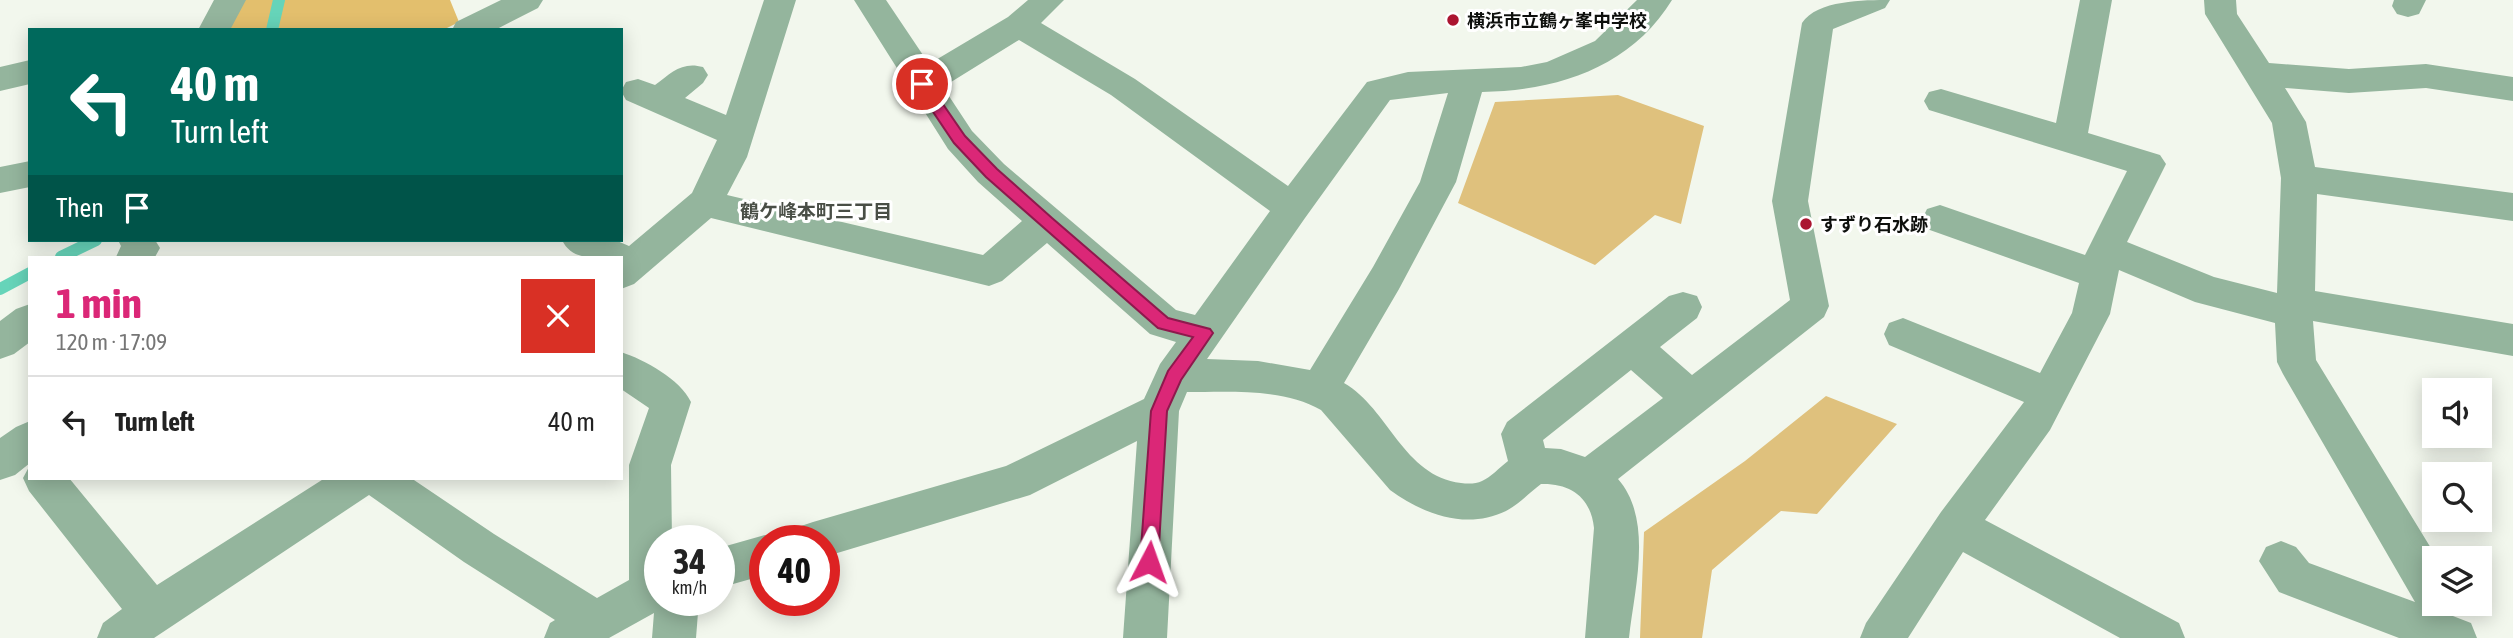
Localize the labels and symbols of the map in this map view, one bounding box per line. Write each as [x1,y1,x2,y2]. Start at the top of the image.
place label: 横浜市立鶴ヶ峯中学校 [1467,10,1647,31]
marker: 横浜市立鶴ヶ峯中学校 [1445,12,1461,28]
pin [892,54,952,114]
district label: 鶴ケ峰本町三丁目 [740,200,892,222]
place label: すずり石水跡 [1820,214,1928,235]
marker: すずり石水跡 [1798,216,1814,232]
speed limit sign: 40 [749,525,840,616]
position arrow [1112,525,1186,599]

